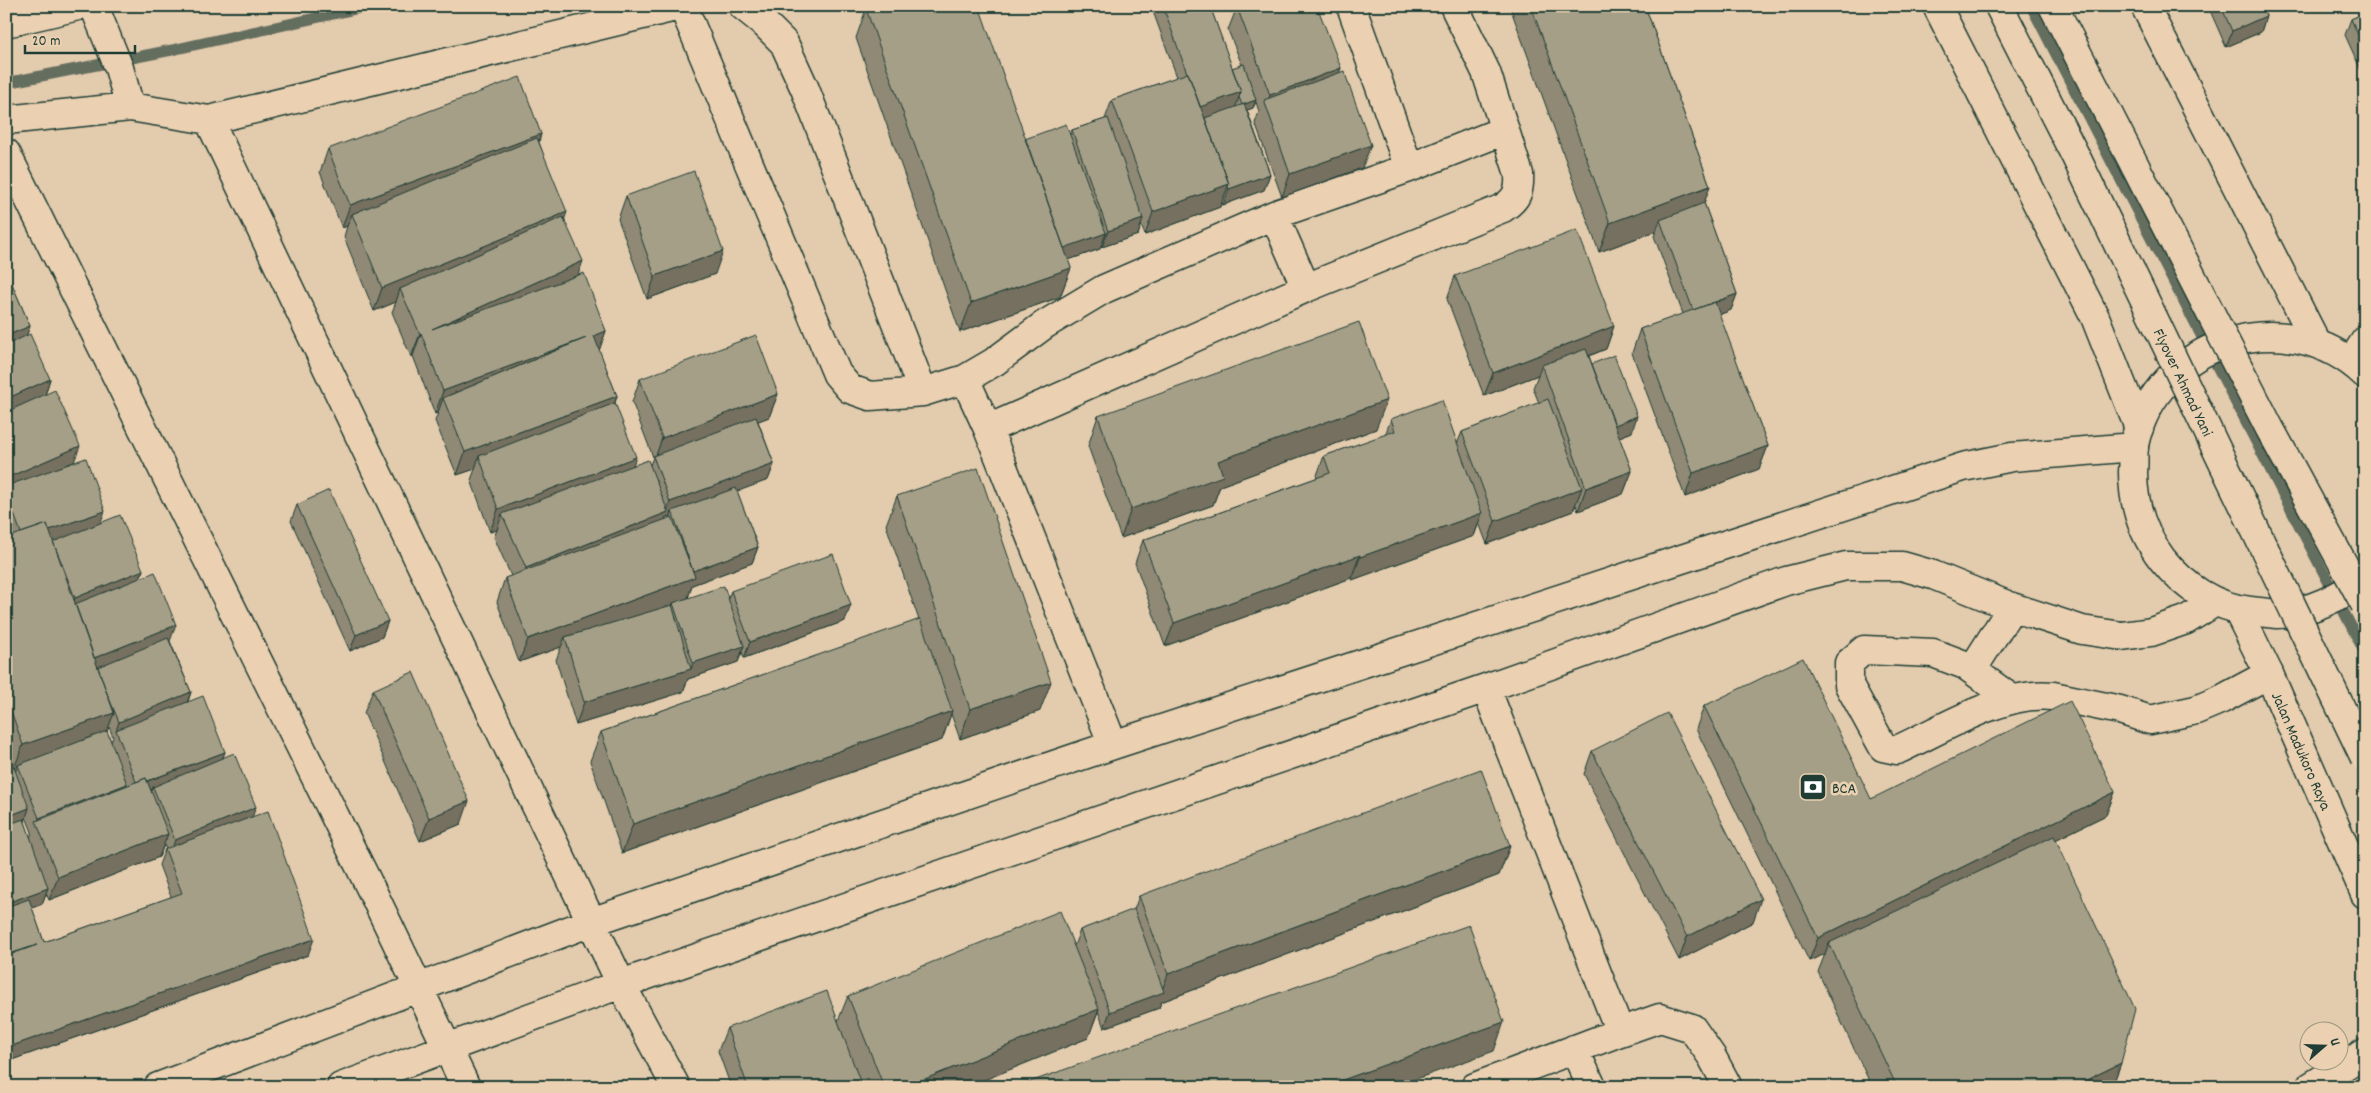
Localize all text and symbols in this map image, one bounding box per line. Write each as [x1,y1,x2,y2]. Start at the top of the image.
scale bar [25,22,135,54]
text: 20 m [32,31,60,53]
street label: Flyover Ahmad Yani [2146,325,2218,441]
street label: Jalan Madukoro Raya [2264,689,2336,815]
bank icon: BCA [1798,772,1828,802]
place label: BCA [1832,778,1856,801]
north arrow [2298,1020,2348,1070]
text: U [2324,1036,2345,1049]

